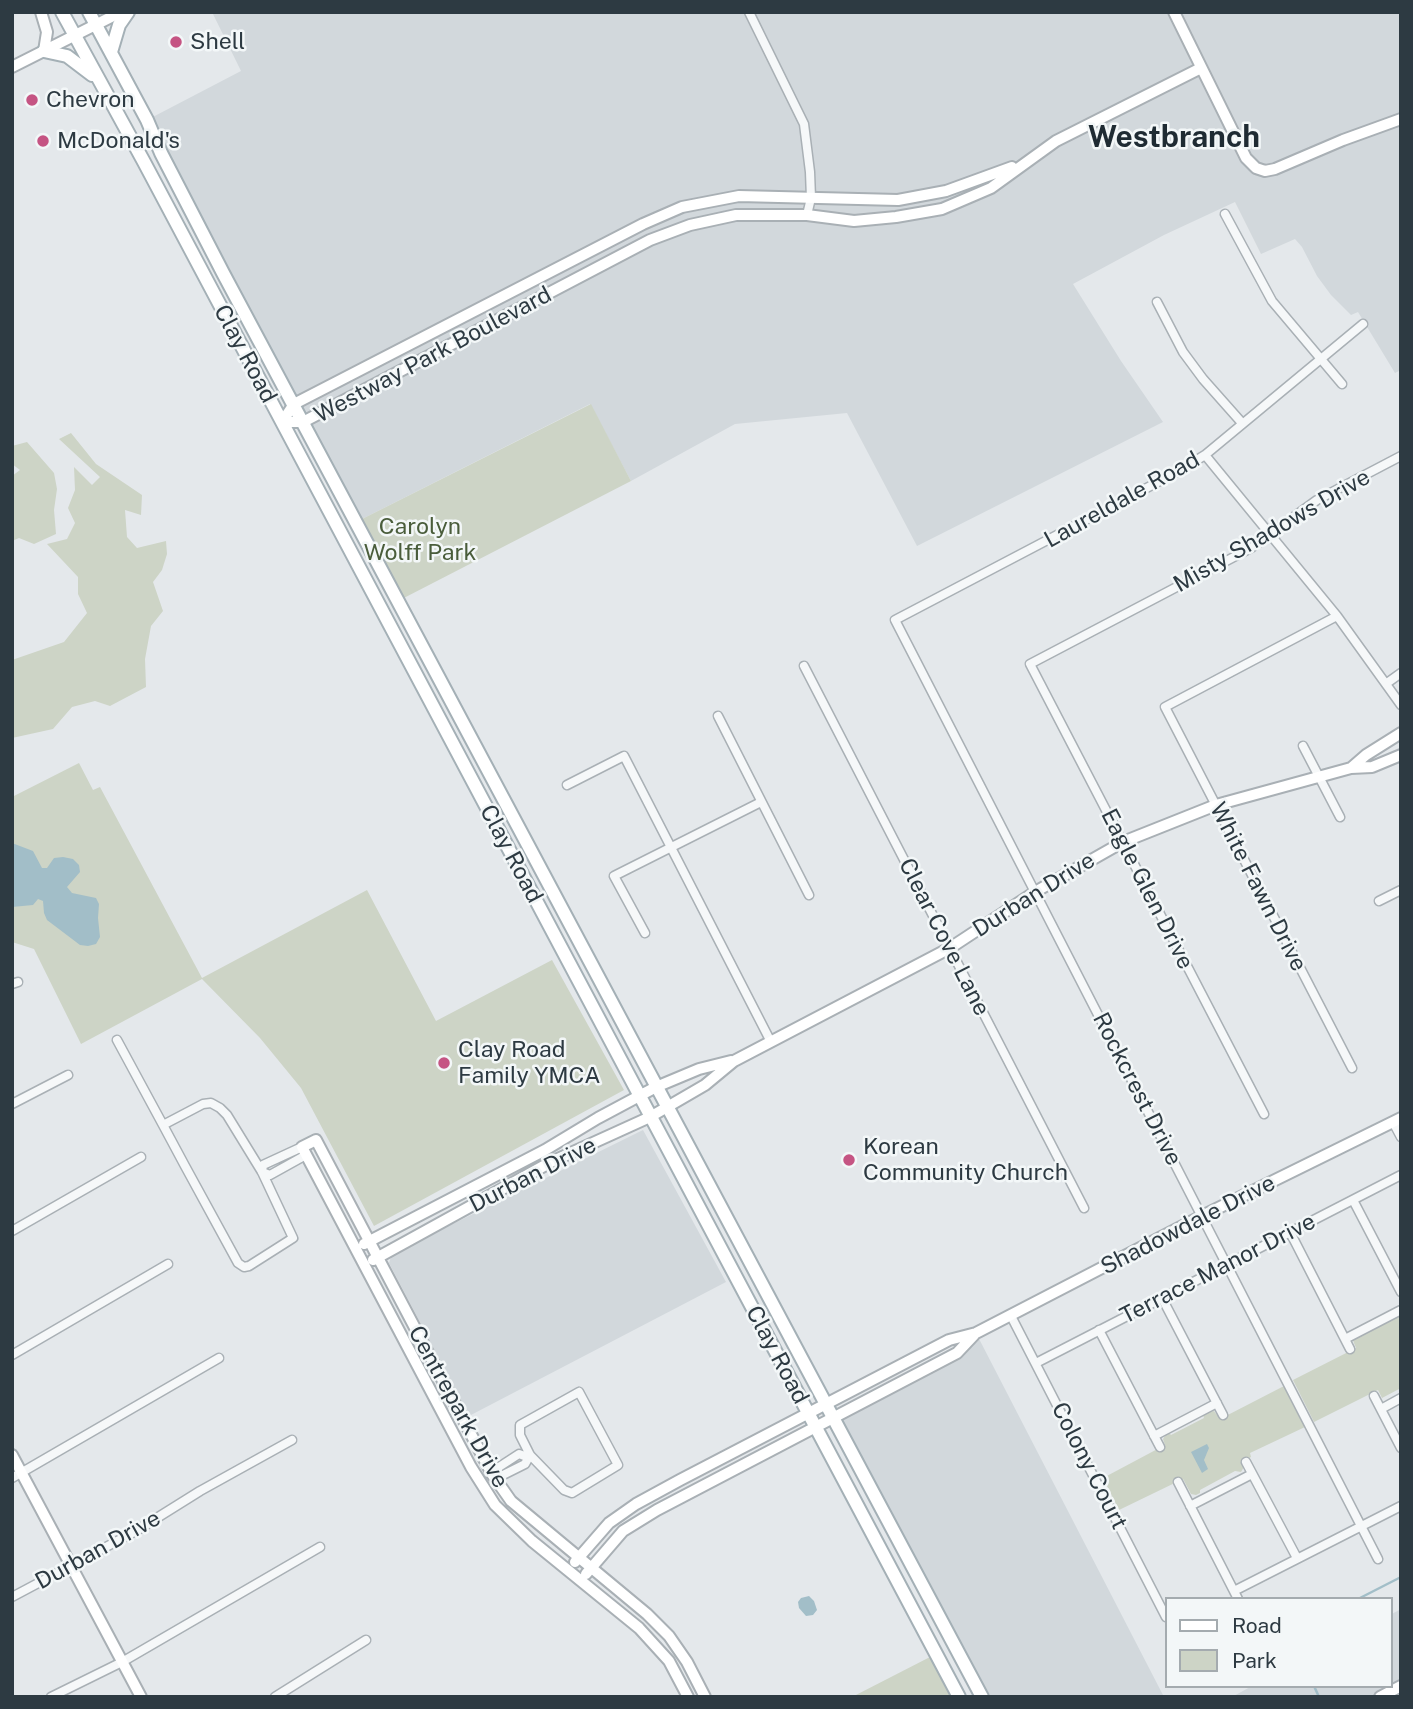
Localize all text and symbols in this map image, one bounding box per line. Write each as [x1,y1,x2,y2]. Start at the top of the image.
place label: Shell [190,28,245,56]
marker: Shell [168,34,184,50]
place label: Chevron [46,86,135,114]
marker: Chevron [24,92,40,108]
district label: Westbranch [1088,120,1260,156]
place label: McDonald's [57,127,180,155]
marker: McDonald's [35,133,51,149]
street label: Westway Park Boulevard [310,281,556,429]
street label: Clay Road [208,300,282,408]
street label: Laureldale Road [1040,446,1204,554]
street label: Misty Shadows Drive [1169,464,1375,598]
park label: Carolyn Wolff Park [364,513,476,567]
street label: White Fawn Drive [1204,798,1312,976]
street label: Clay Road [474,800,548,908]
street label: Eagle Glen Drive [1095,804,1199,974]
street label: Durban Drive [968,847,1100,943]
street label: Clear Cove Lane [892,854,996,1020]
street label: Rockcrest Drive [1087,1008,1187,1170]
place label: Clay Road Family YMCA [458,1036,600,1090]
marker: Clay Road Family YMCA [436,1055,452,1071]
street label: Durban Drive [465,1131,601,1219]
place label: Korean Community Church [863,1133,1068,1187]
marker: Korean Community Church [841,1152,857,1168]
street label: Shadowdale Drive [1096,1169,1280,1281]
street label: Terrace Manor Drive [1116,1208,1320,1330]
street label: Clay Road [740,1301,814,1409]
street label: Centrepark Drive [402,1321,514,1493]
street label: Colony Court [1045,1398,1133,1534]
street label: Durban Drive [31,1504,165,1596]
legend [1164,1597,1392,1688]
text: Road [1232,1613,1282,1638]
text: Park [1232,1648,1277,1673]

